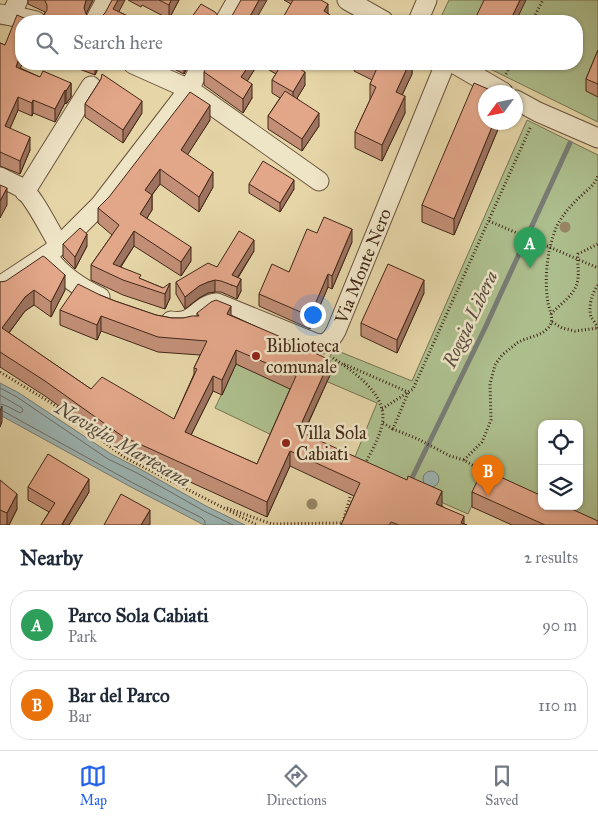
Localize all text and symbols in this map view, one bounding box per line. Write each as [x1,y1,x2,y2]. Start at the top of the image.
search box [15,15,583,70]
icon: search [33,29,61,57]
text: Search here [73,31,163,54]
north arrow [478,85,523,130]
street label: Via Monte Nero [330,205,396,328]
pin: A [514,227,546,268]
water label: Roggia Libera [437,267,502,372]
your location [300,302,326,328]
place label: Biblioteca comunale [266,335,340,378]
marker: Biblioteca comunale [250,350,262,362]
water label: Naviglio Martesana [51,396,195,492]
map controls [538,420,583,510]
button: locate [538,420,583,465]
place label: Villa Sola Cabiati [295,422,367,465]
marker: Villa Sola Cabiati [280,437,292,449]
pin: B [472,455,504,496]
button: layers [538,465,583,510]
text: Nearby [20,545,83,571]
text: 2 results [524,548,578,567]
text: Parco Sola Cabiati [68,604,209,627]
text: A [32,616,42,635]
text: 90 m [542,616,577,635]
text: Park [68,627,97,646]
text: Bar del Parco [68,684,170,707]
text: B [32,696,42,715]
text: 110 m [538,696,577,715]
text: Bar [68,707,91,726]
tab: Map [79,762,107,809]
tab: Directions [266,762,327,809]
tab: Saved [485,762,519,809]

